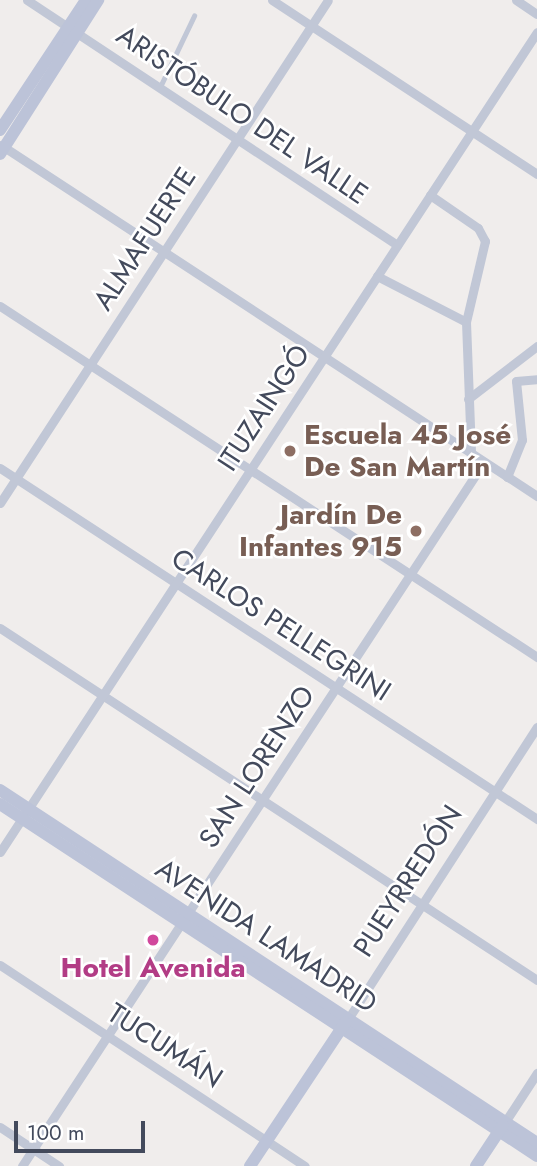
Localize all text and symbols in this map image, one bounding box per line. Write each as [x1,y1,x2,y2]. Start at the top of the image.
street label: ARISTÓBULO DEL VALLE [110,18,374,212]
street label: ALMAFUERTE [86,161,204,317]
street label: ITUZAINGÓ [211,339,317,477]
place label: Escuela 45 José De San Martín [304,418,511,484]
marker: Escuela 45 José De San Martín [282,443,298,459]
place label: Jardín De Infantes 915 [239,498,402,564]
marker: Jardín De Infantes 915 [408,523,424,539]
street label: CARLOS PELLEGRINI [165,542,397,708]
street label: SAN LORENZO [192,680,322,854]
street label: PUEYRREDÓN [347,799,469,963]
street label: AVENIDA LAMADRID [149,852,383,1020]
marker: Hotel Avenida [145,932,161,948]
place label: Hotel Avenida [60,951,246,985]
street label: TUCUMÁN [101,996,229,1096]
scale bar [18,1106,149,1150]
text: 100 m [27,1118,84,1148]

